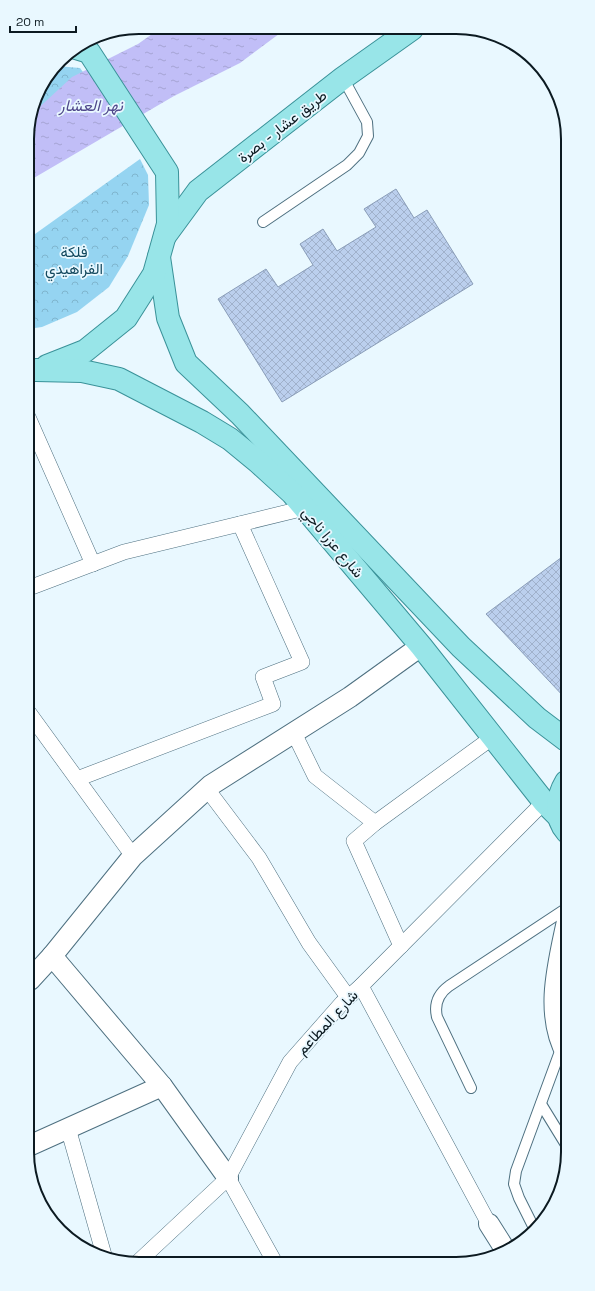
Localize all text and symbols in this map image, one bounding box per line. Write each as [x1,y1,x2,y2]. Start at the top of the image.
scale bar [10,8,76,34]
text: 20 m [16,14,44,30]
street label: طريق عشار - بصرة [234,85,331,167]
water label: نهر العشار [58,95,124,116]
park label: فلكة الفراهيدي [45,242,103,282]
street label: شارع عزرا ناجي [295,503,368,584]
street label: شارع المطاعم [292,985,363,1060]

